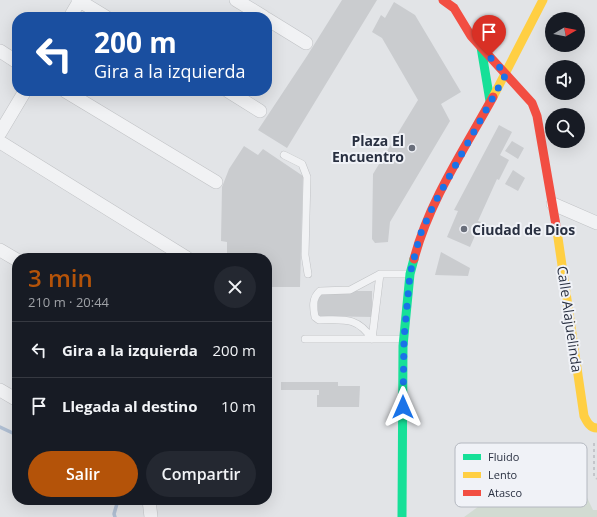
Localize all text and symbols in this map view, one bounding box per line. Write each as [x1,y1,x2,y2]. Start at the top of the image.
north arrow [545,12,585,52]
map controls [545,12,585,148]
pin [472,15,506,56]
icon: arrive [478,21,500,43]
text: 200 m [94,23,177,61]
icon: left [28,28,80,80]
text: Gira a la izquierda [94,59,246,83]
button: sound [545,60,585,100]
button: search [545,108,585,148]
place label: Plaza El Encuentro [332,131,404,166]
marker: Plaza El Encuentro [407,143,417,153]
place label: Ciudad de Dios [472,220,575,239]
marker: Ciudad de Dios [459,224,469,234]
text: 3 min [28,261,93,294]
street label: Calle Alajuelinda [553,265,587,373]
button: close [214,266,256,308]
text: 210 m · 20:44 [28,293,109,311]
icon: left [28,339,50,361]
text: Gira a la izquierda [62,340,198,360]
text: 200 m [212,340,256,360]
position arrow [382,386,424,428]
icon: arrive [28,395,50,417]
text: Llegada al destino [62,396,197,416]
text: 10 m [221,396,256,416]
legend [455,443,587,507]
text: Fluido [488,449,520,464]
button: Salir [28,451,138,497]
button: Compartir [146,451,256,497]
text: Lento [488,467,518,482]
text: Atasco [488,485,523,500]

